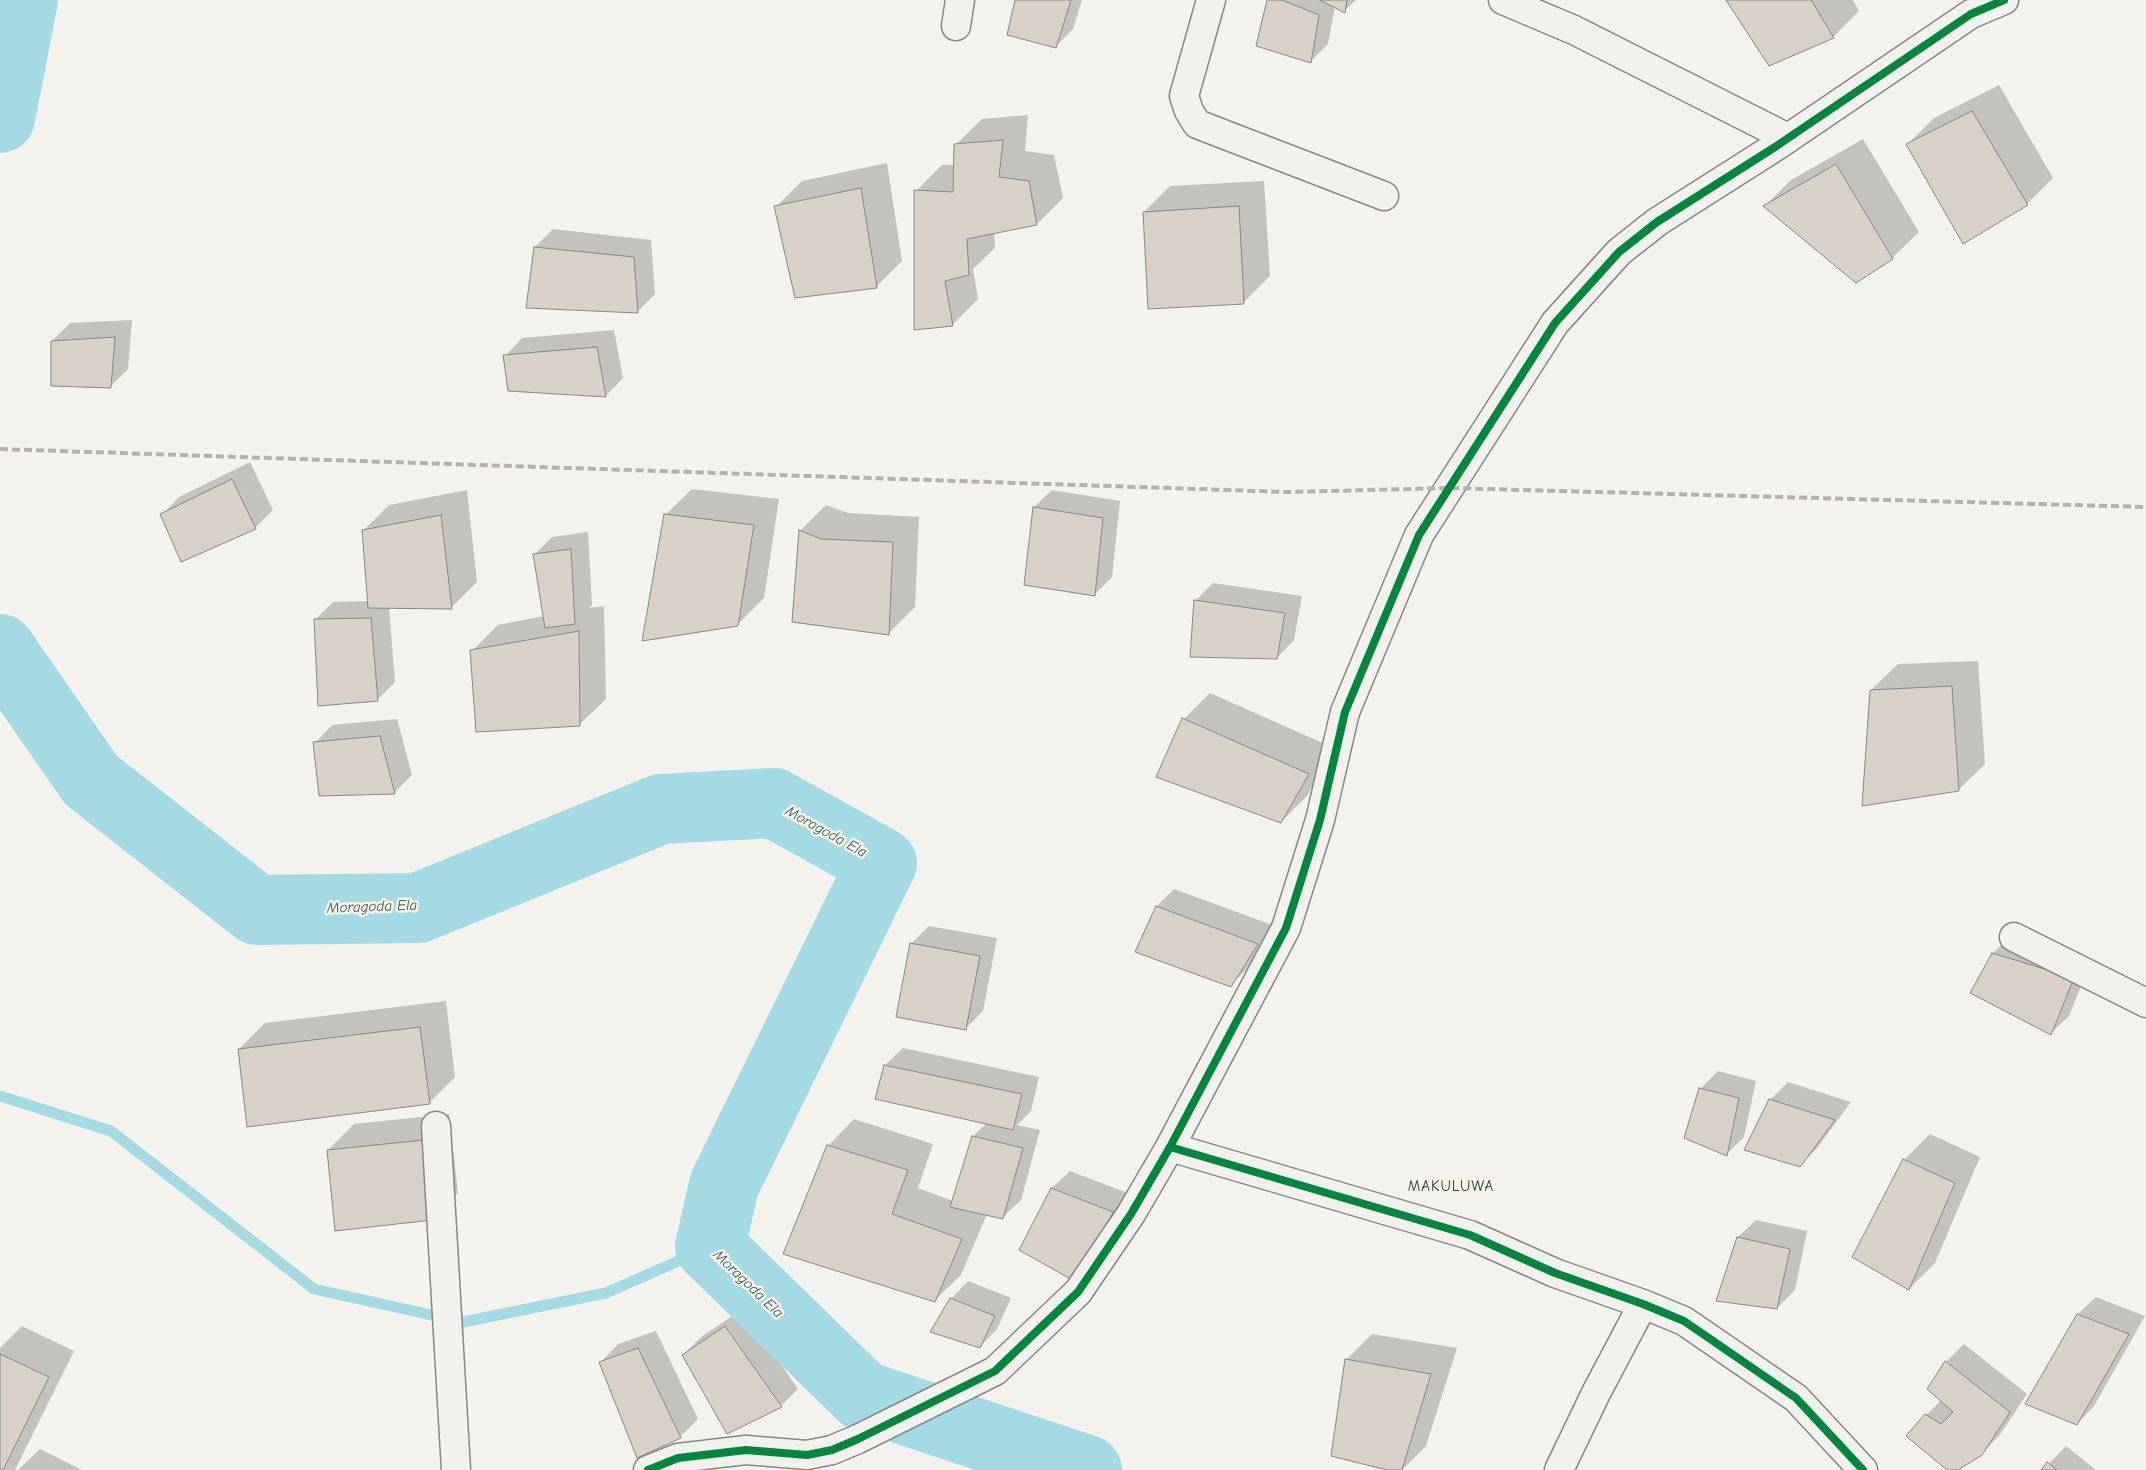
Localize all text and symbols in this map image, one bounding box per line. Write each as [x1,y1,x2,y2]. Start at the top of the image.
water label: Moragoda Ela [782,802,870,862]
water label: Moragoda Ela [327,896,417,918]
district label: MAKULUWA [1407,1178,1495,1196]
water label: Moragoda Ela [709,1246,787,1322]

